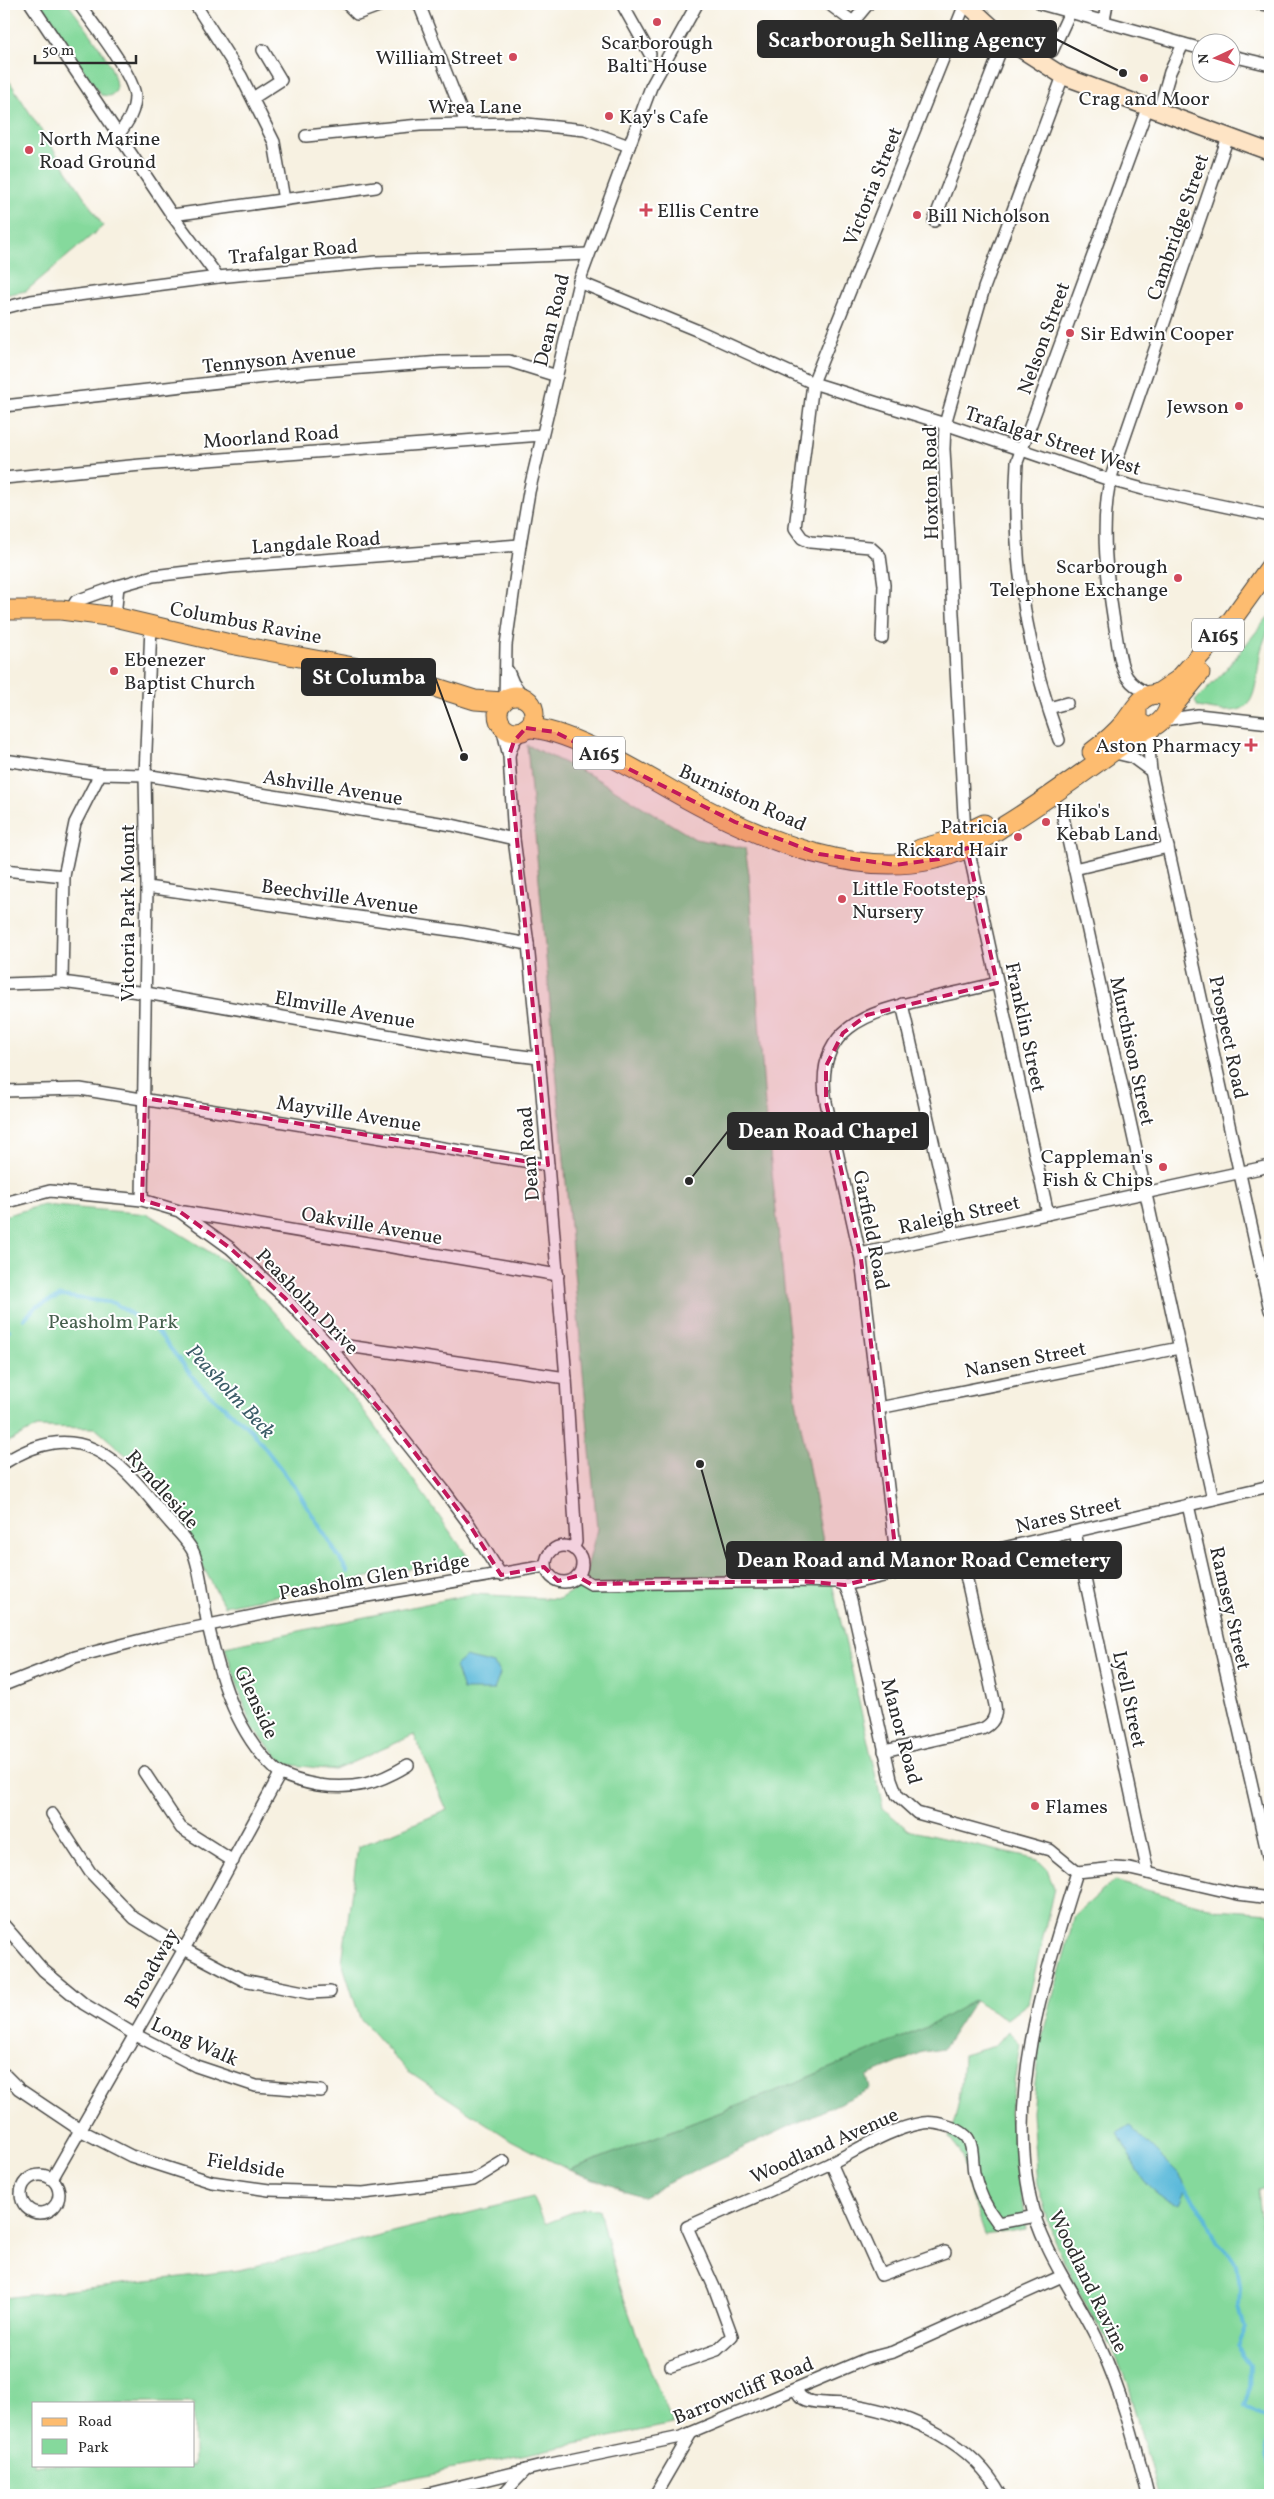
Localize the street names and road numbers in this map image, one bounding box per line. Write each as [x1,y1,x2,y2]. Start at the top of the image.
street label: Wrea Lane [428,94,522,122]
street label: Victoria Street [837,123,910,250]
street label: Cambridge Street [1141,151,1217,305]
street label: Trafalgar Road [227,233,359,273]
street label: Dean Road [528,271,578,370]
street label: Nelson Street [1012,279,1078,399]
street label: Tennyson Avenue [201,338,357,382]
street label: Trafalgar Street West [961,400,1144,484]
street label: Moorland Road [202,419,340,457]
street label: Hoxton Road [917,426,947,540]
street label: Langdale Road [251,526,382,562]
street label: Columbus Ravine [167,596,324,652]
road number: A165 [1192,618,1244,652]
road number: A165 [573,736,625,770]
street label: Burniston Road [674,758,811,840]
street label: Ashville Avenue [261,764,405,814]
street label: Victoria Park Mount [115,824,143,1002]
street label: Beechville Avenue [259,873,420,923]
street label: Franklin Street [997,960,1051,1095]
street label: Prospect Road [1200,973,1254,1102]
street label: Murchison Street [1102,974,1161,1129]
street label: Elmville Avenue [272,985,417,1037]
street label: Mayville Avenue [274,1090,423,1140]
street label: Dean Road [512,1105,548,1202]
street label: Garfield Road [845,1168,895,1293]
street label: Raleigh Street [896,1189,1023,1243]
street label: Oakville Avenue [299,1201,444,1253]
street label: Peasholm Drive [249,1243,365,1362]
street label: Nansen Street [962,1335,1088,1386]
street label: Ryndleside [118,1445,205,1536]
street label: Nares Street [1013,1490,1124,1542]
street label: Ramsey Street [1201,1544,1257,1673]
street label: Peasholm Glen Bridge [277,1547,472,1609]
street label: Lyell Street [1104,1648,1152,1750]
street label: Glenside [226,1662,284,1744]
street label: Manor Road [872,1675,928,1788]
street label: Broadway [119,1924,187,2014]
street label: Long Walk [146,2011,242,2075]
street label: Woodland Avenue [746,2102,903,2192]
street label: Fieldside [205,2147,287,2187]
street label: Woodland Ravine [1041,2206,1134,2358]
street label: Barrowcliff Road [669,2351,818,2433]

